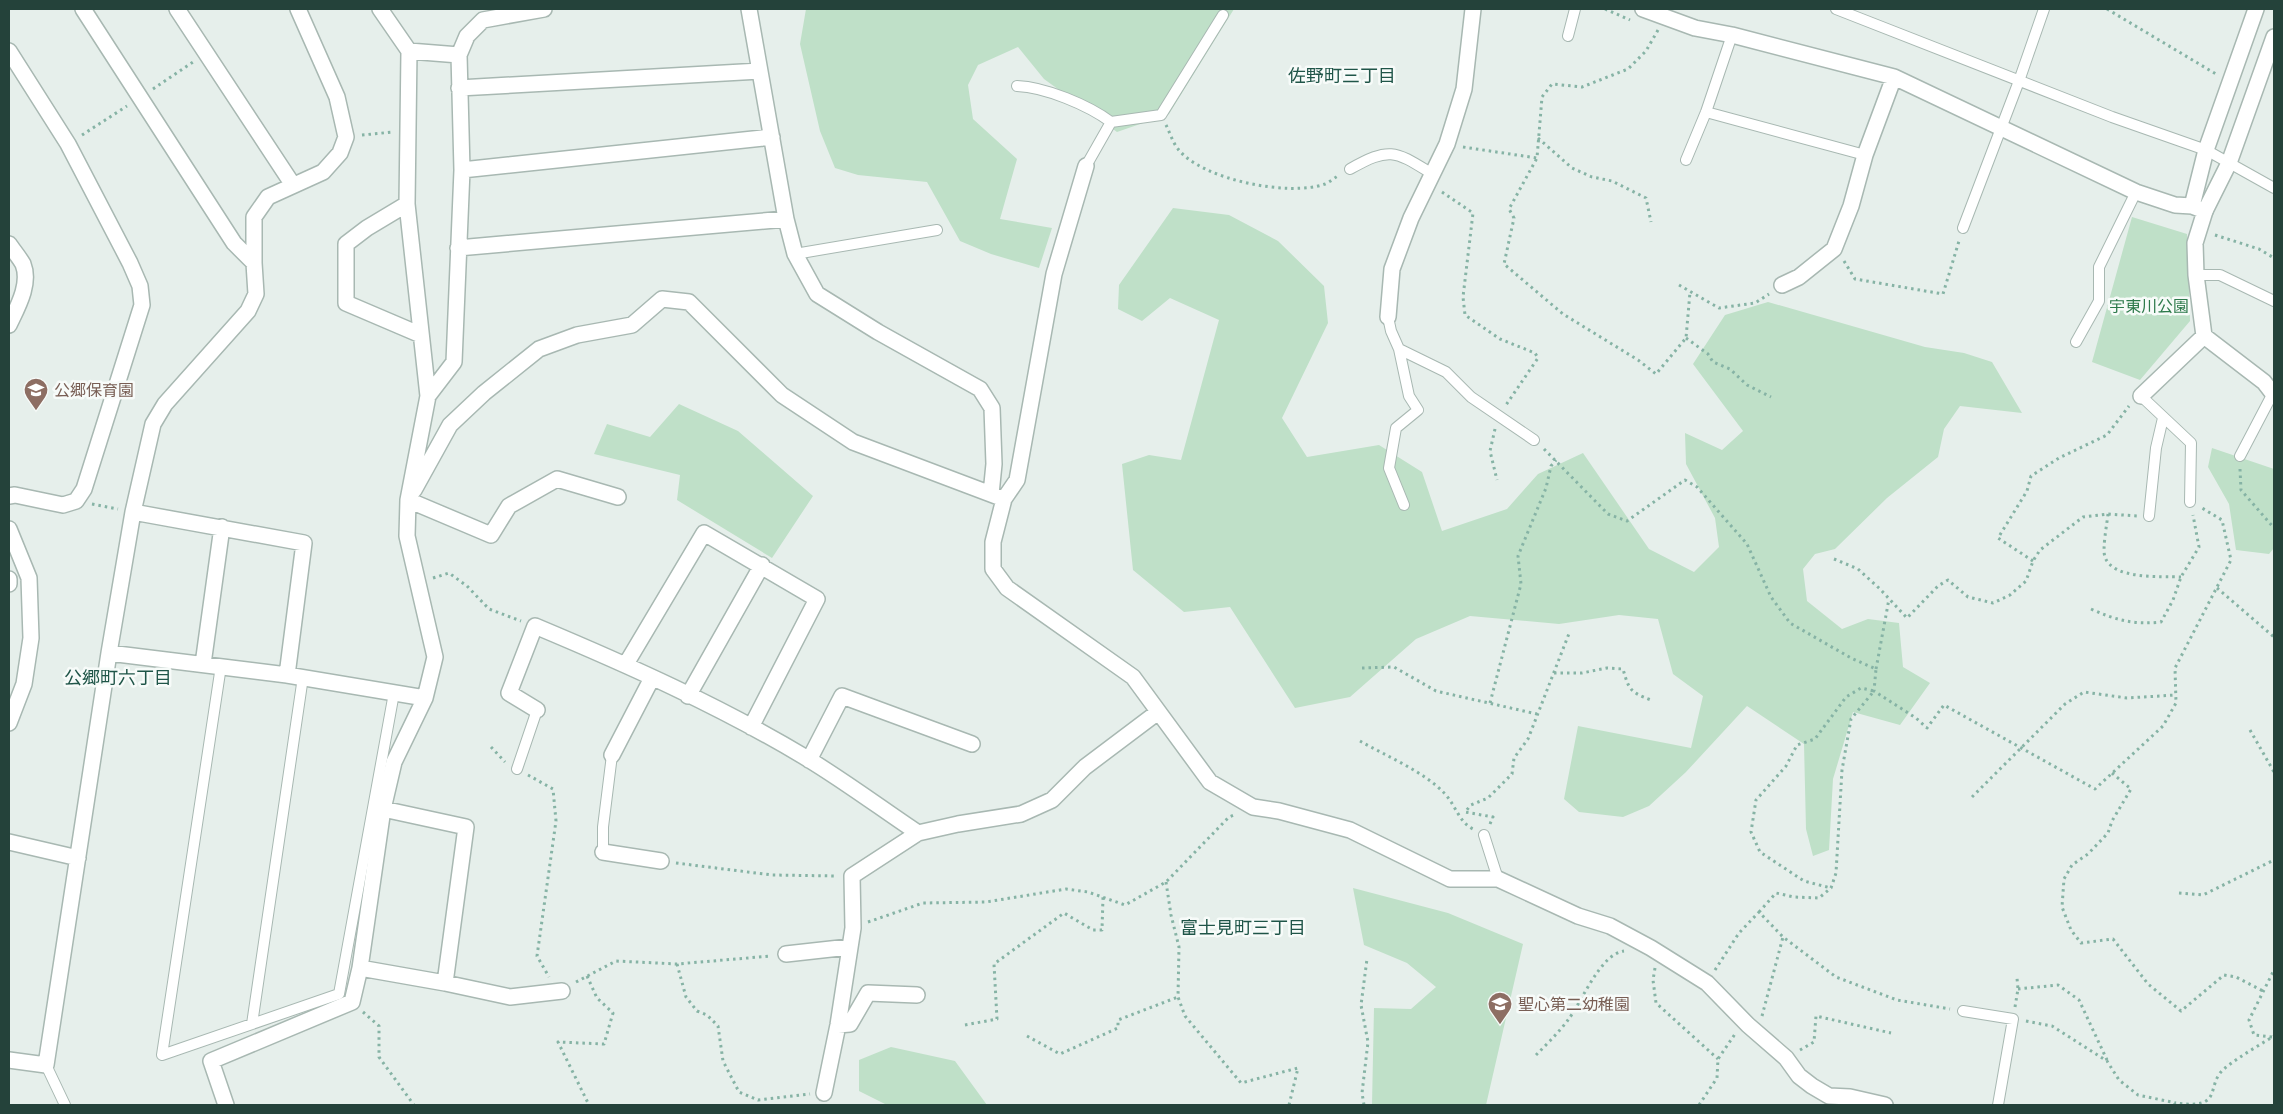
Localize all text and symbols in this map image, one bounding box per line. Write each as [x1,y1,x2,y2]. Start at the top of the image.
district label: 佐野町三丁目 [1288,64,1396,86]
park label: 宇東川公園 [2109,296,2189,315]
school or university icon: 公郷保育園 [23,377,49,411]
place label: 公郷保育園 [54,380,134,399]
district label: 公郷町六丁目 [64,666,172,688]
district label: 富士見町三丁目 [1180,916,1306,938]
school or university icon: 聖心第二幼稚園 [1487,991,1513,1025]
place label: 聖心第二幼稚園 [1518,994,1630,1013]

